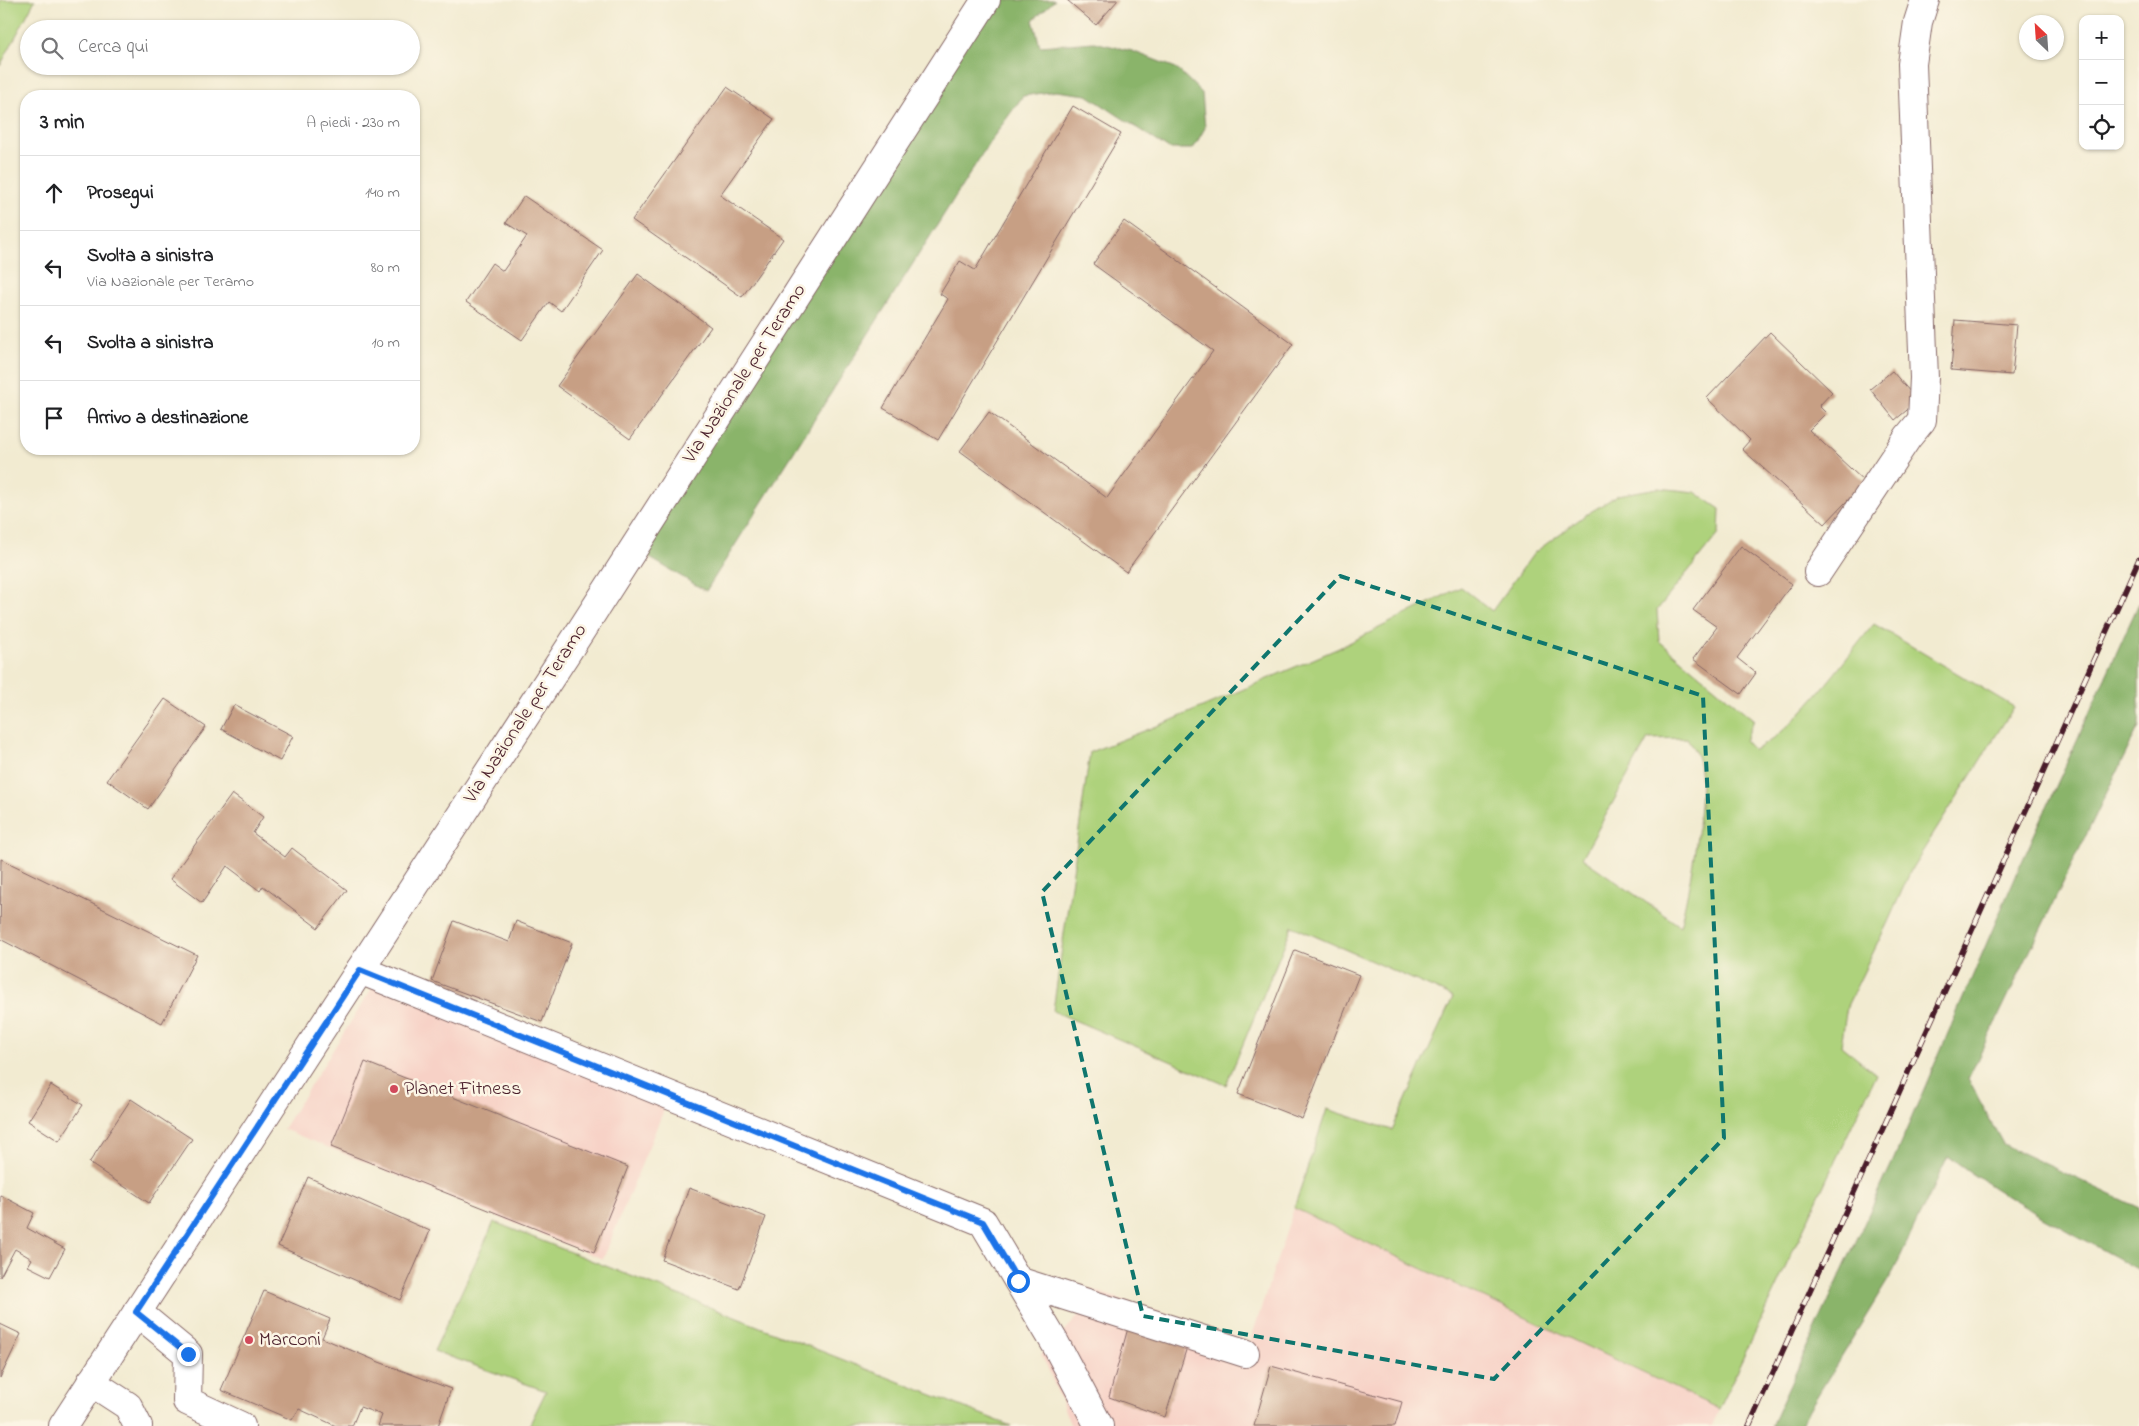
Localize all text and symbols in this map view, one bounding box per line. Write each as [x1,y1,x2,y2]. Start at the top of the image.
north arrow [2019,15,2064,60]
map controls [2079,15,2124,150]
button: + [2079,15,2124,60]
search box [20,20,420,75]
icon: search [38,34,66,62]
text: Cerca qui [78,34,148,61]
button: − [2079,60,2124,105]
button: locate [2079,105,2124,150]
text: 3 min [40,108,84,138]
text: A piedi · 230 m [306,111,400,135]
icon: ahead [40,179,68,207]
text: Prosegui [87,180,154,207]
text: 140 m [365,181,400,205]
text: Svolta a sinistra [87,243,214,270]
icon: left [40,254,68,282]
text: 80 m [371,256,400,280]
text: Via Nazionale per Teramo [87,270,254,294]
street label: Via Nazionale per Teramo [675,279,814,470]
icon: left [40,329,68,357]
text: Svolta a sinistra [87,330,214,357]
text: 10 m [372,331,400,355]
icon: arrive [40,404,68,432]
text: Arrivo a destinazione [87,405,248,432]
street label: Via Nazionale per Teramo [456,619,595,810]
place label: Planet Fitness [404,1075,522,1104]
marker: Planet Fitness [388,1083,400,1095]
route start [1007,1270,1030,1293]
place label: Marconi [259,1326,321,1355]
marker: Marconi [243,1334,255,1346]
route end [177,1343,200,1366]

